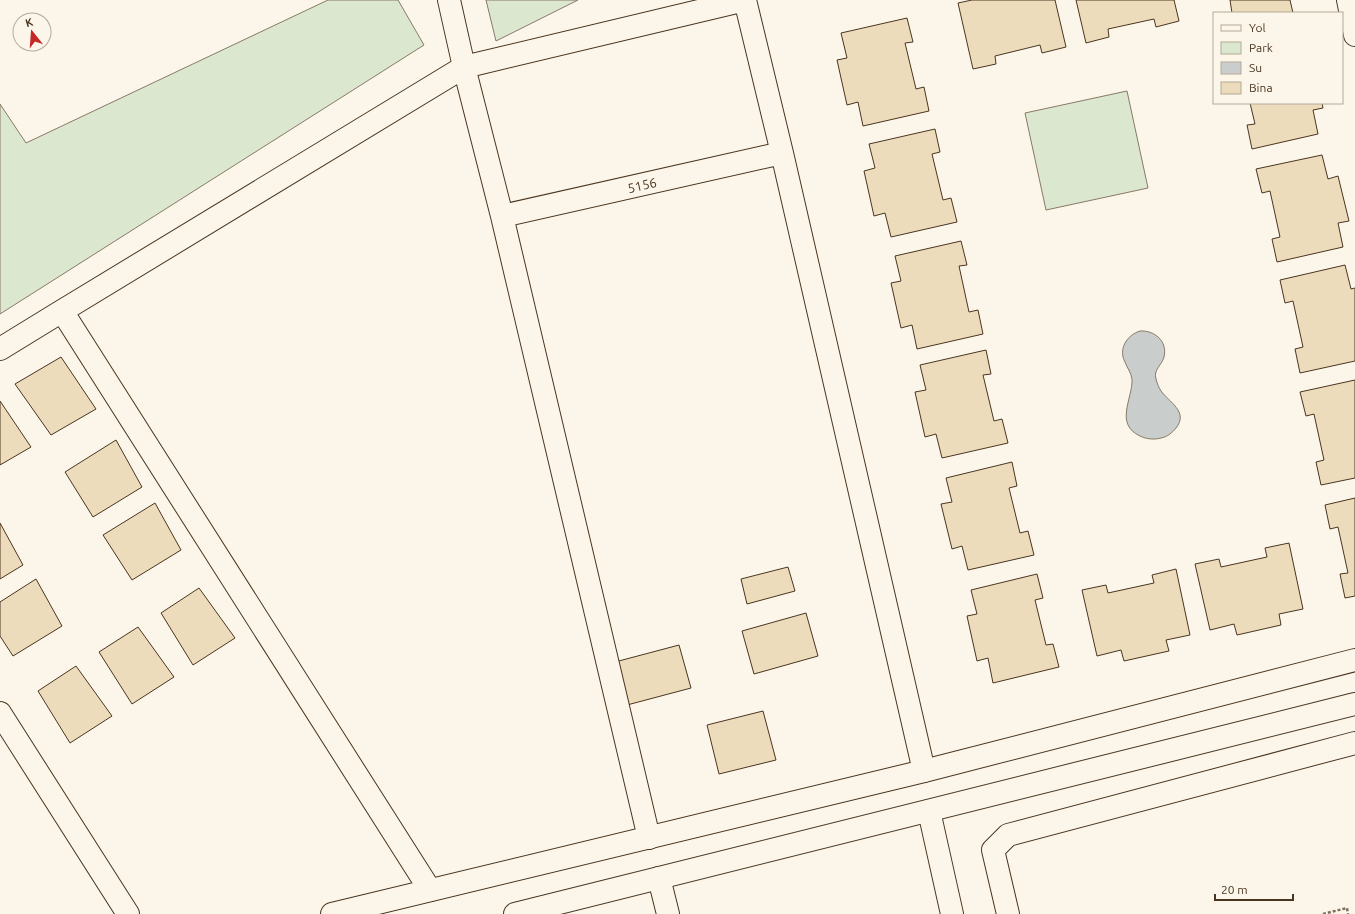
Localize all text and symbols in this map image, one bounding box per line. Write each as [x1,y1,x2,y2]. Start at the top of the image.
north arrow [12,12,52,52]
legend [1213,12,1343,104]
text: K [24,15,35,29]
text: Yol [1249,21,1266,34]
text: Park [1249,41,1273,54]
text: Su [1249,61,1262,74]
text: Bina [1249,81,1273,94]
street label: 5156 [626,175,658,195]
scale bar [1215,876,1293,902]
text: 20 m [1221,883,1248,896]

